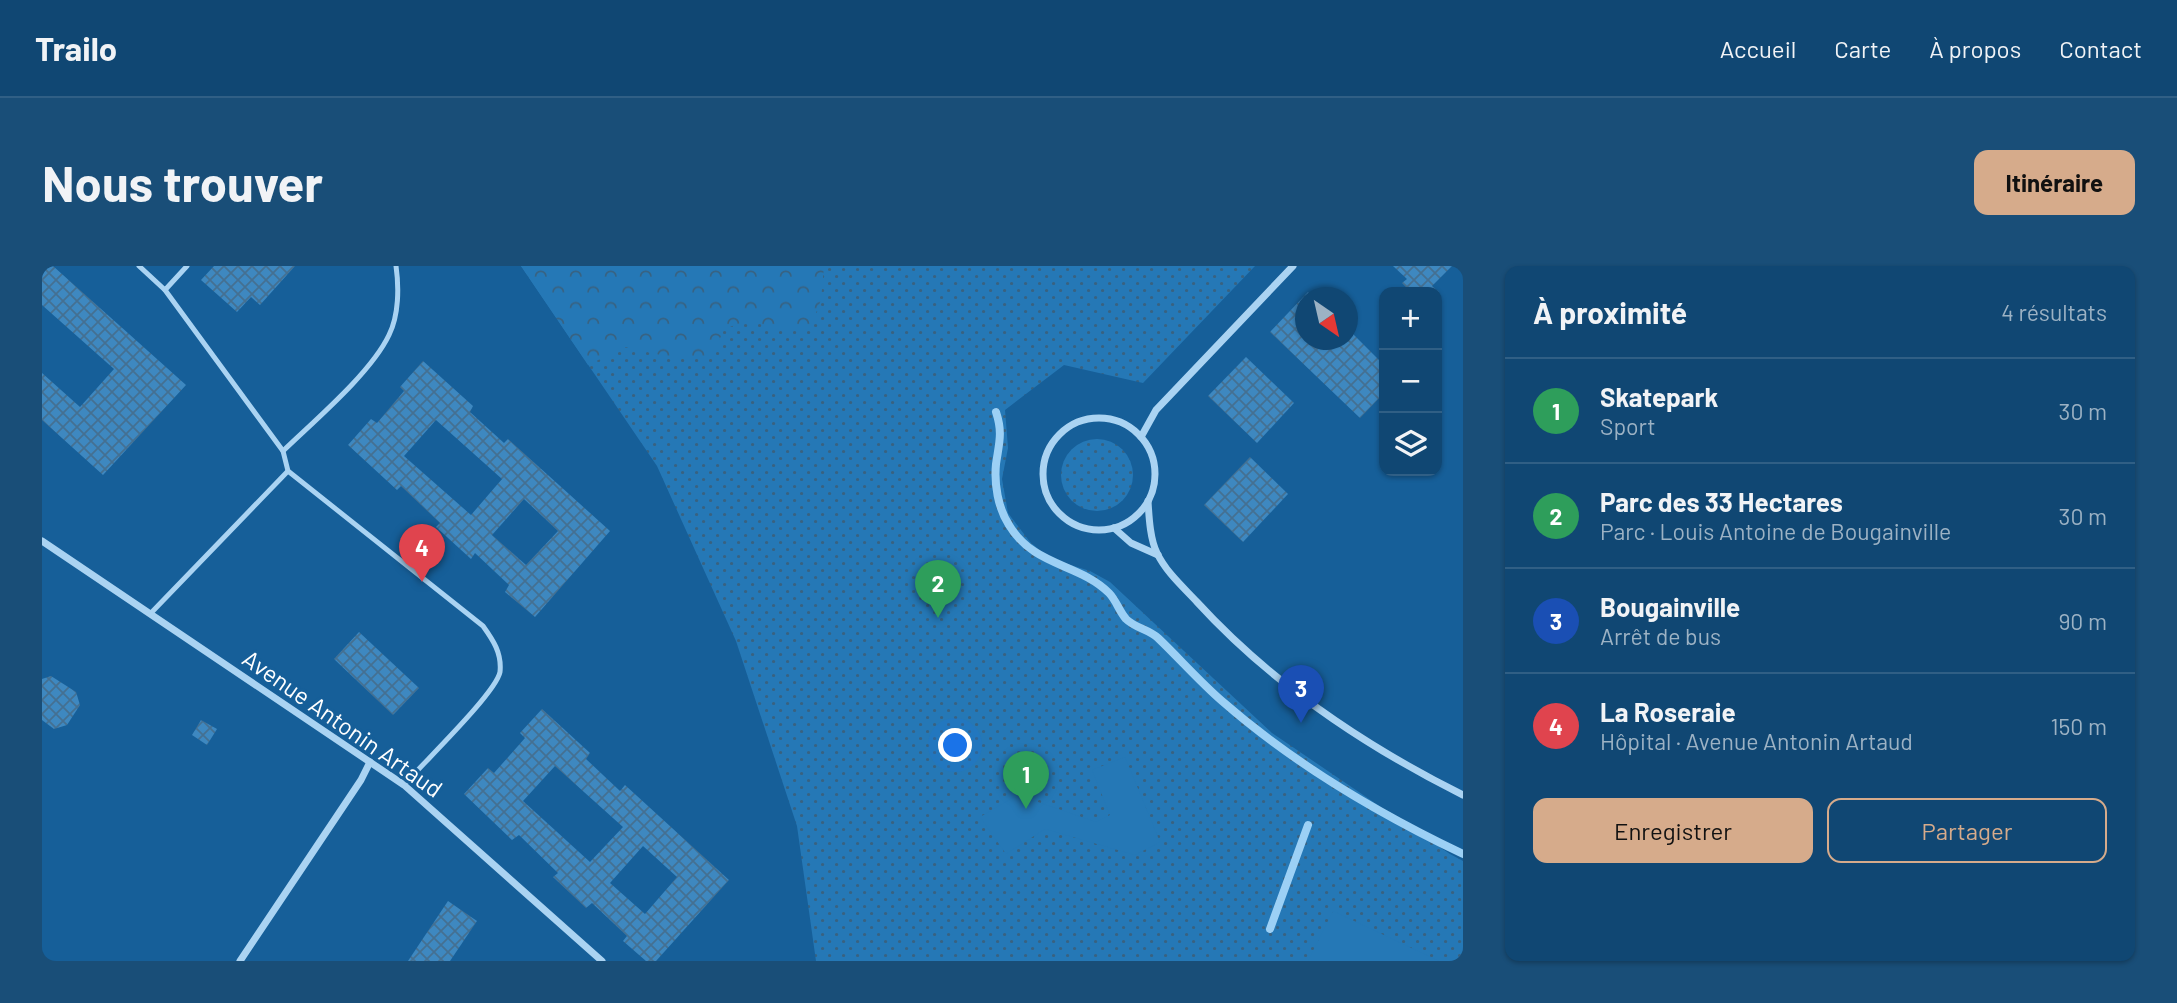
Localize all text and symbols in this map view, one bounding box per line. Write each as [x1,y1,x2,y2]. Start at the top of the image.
text: Trailo [35,28,117,68]
text: Accueil [1720,34,1796,63]
text: Carte [1834,34,1891,63]
text: À propos [1929,34,2021,63]
text: Contact [2059,34,2142,63]
button: Itinéraire [1974,150,2135,215]
text: Nous trouver [42,153,323,212]
north arrow [1295,287,1358,350]
map controls [1379,287,1442,476]
button: + [1379,287,1442,350]
text: À proximité [1533,294,1687,330]
text: 4 résultats [2001,298,2107,326]
button: − [1379,350,1442,413]
text: Skatepark [1600,381,1718,412]
text: 1 [1552,397,1560,425]
text: 30 m [2059,397,2107,425]
text: Sport [1600,412,1656,440]
button: layers [1379,413,1442,476]
text: Parc des 33 Hectares [1600,486,1843,517]
text: 2 [1550,502,1562,530]
text: 30 m [2059,502,2107,530]
text: Parc · Louis Antoine de Bougainville [1600,517,1951,545]
pin: 4 [399,524,445,582]
pin: 2 [915,560,961,618]
text: Bougainville [1600,591,1740,622]
text: 3 [1550,607,1562,635]
text: 90 m [2058,607,2107,635]
text: Arrêt de bus [1600,622,1721,650]
street label: Avenue Antonin Artaud [237,643,449,803]
pin: 3 [1278,665,1324,723]
text: La Roseraie [1600,696,1736,727]
text: 4 [1549,712,1563,740]
text: 150 m [2051,712,2107,740]
text: Hôpital · Avenue Antonin Artaud [1600,727,1913,755]
your location [938,728,972,762]
pin: 1 [1003,751,1049,809]
button: Enregistrer [1533,798,1813,863]
button: Partager [1827,798,2107,863]

